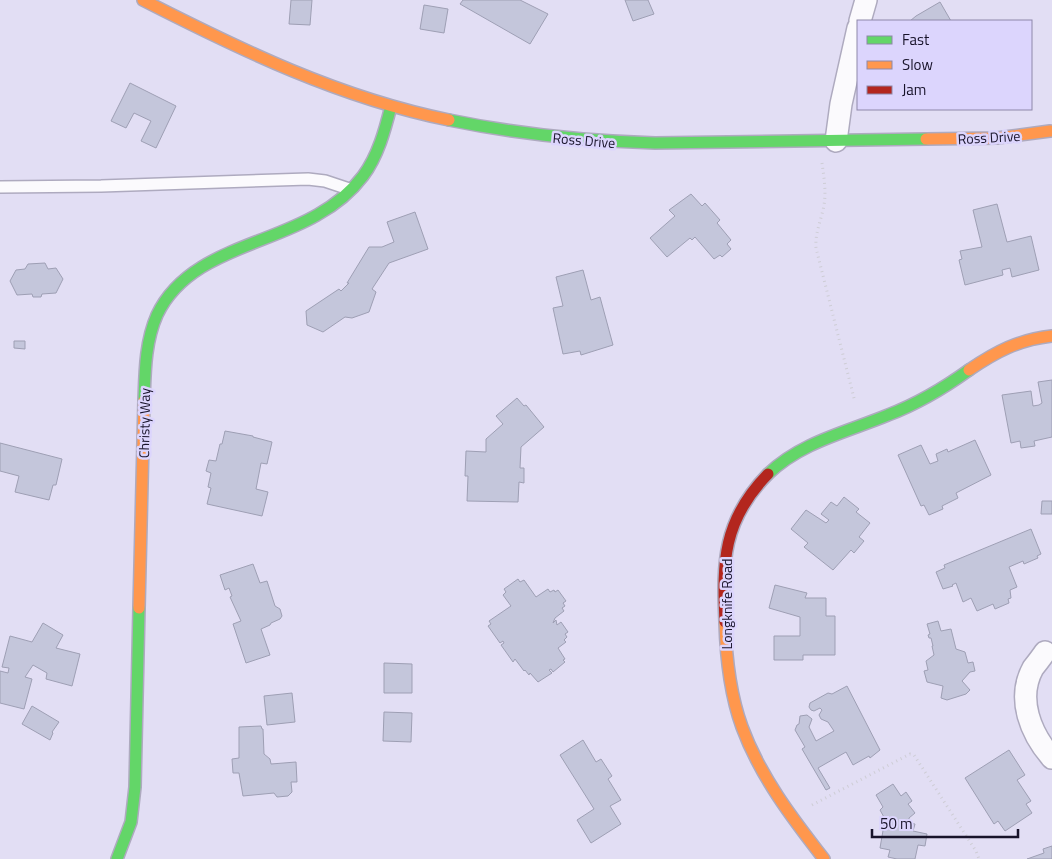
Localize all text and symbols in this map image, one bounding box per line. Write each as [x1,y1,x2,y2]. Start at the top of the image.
legend [857,20,1032,110]
text: Fast [902,28,930,51]
text: Slow [902,53,933,76]
text: Jam [902,78,926,101]
street label: Ross Drive [957,125,1021,149]
street label: Ross Drive [552,127,616,153]
street label: Christy Way [133,387,155,458]
street label: Longknife Road [716,559,737,650]
scale bar [872,806,1018,838]
text: 50 m [880,812,913,835]

